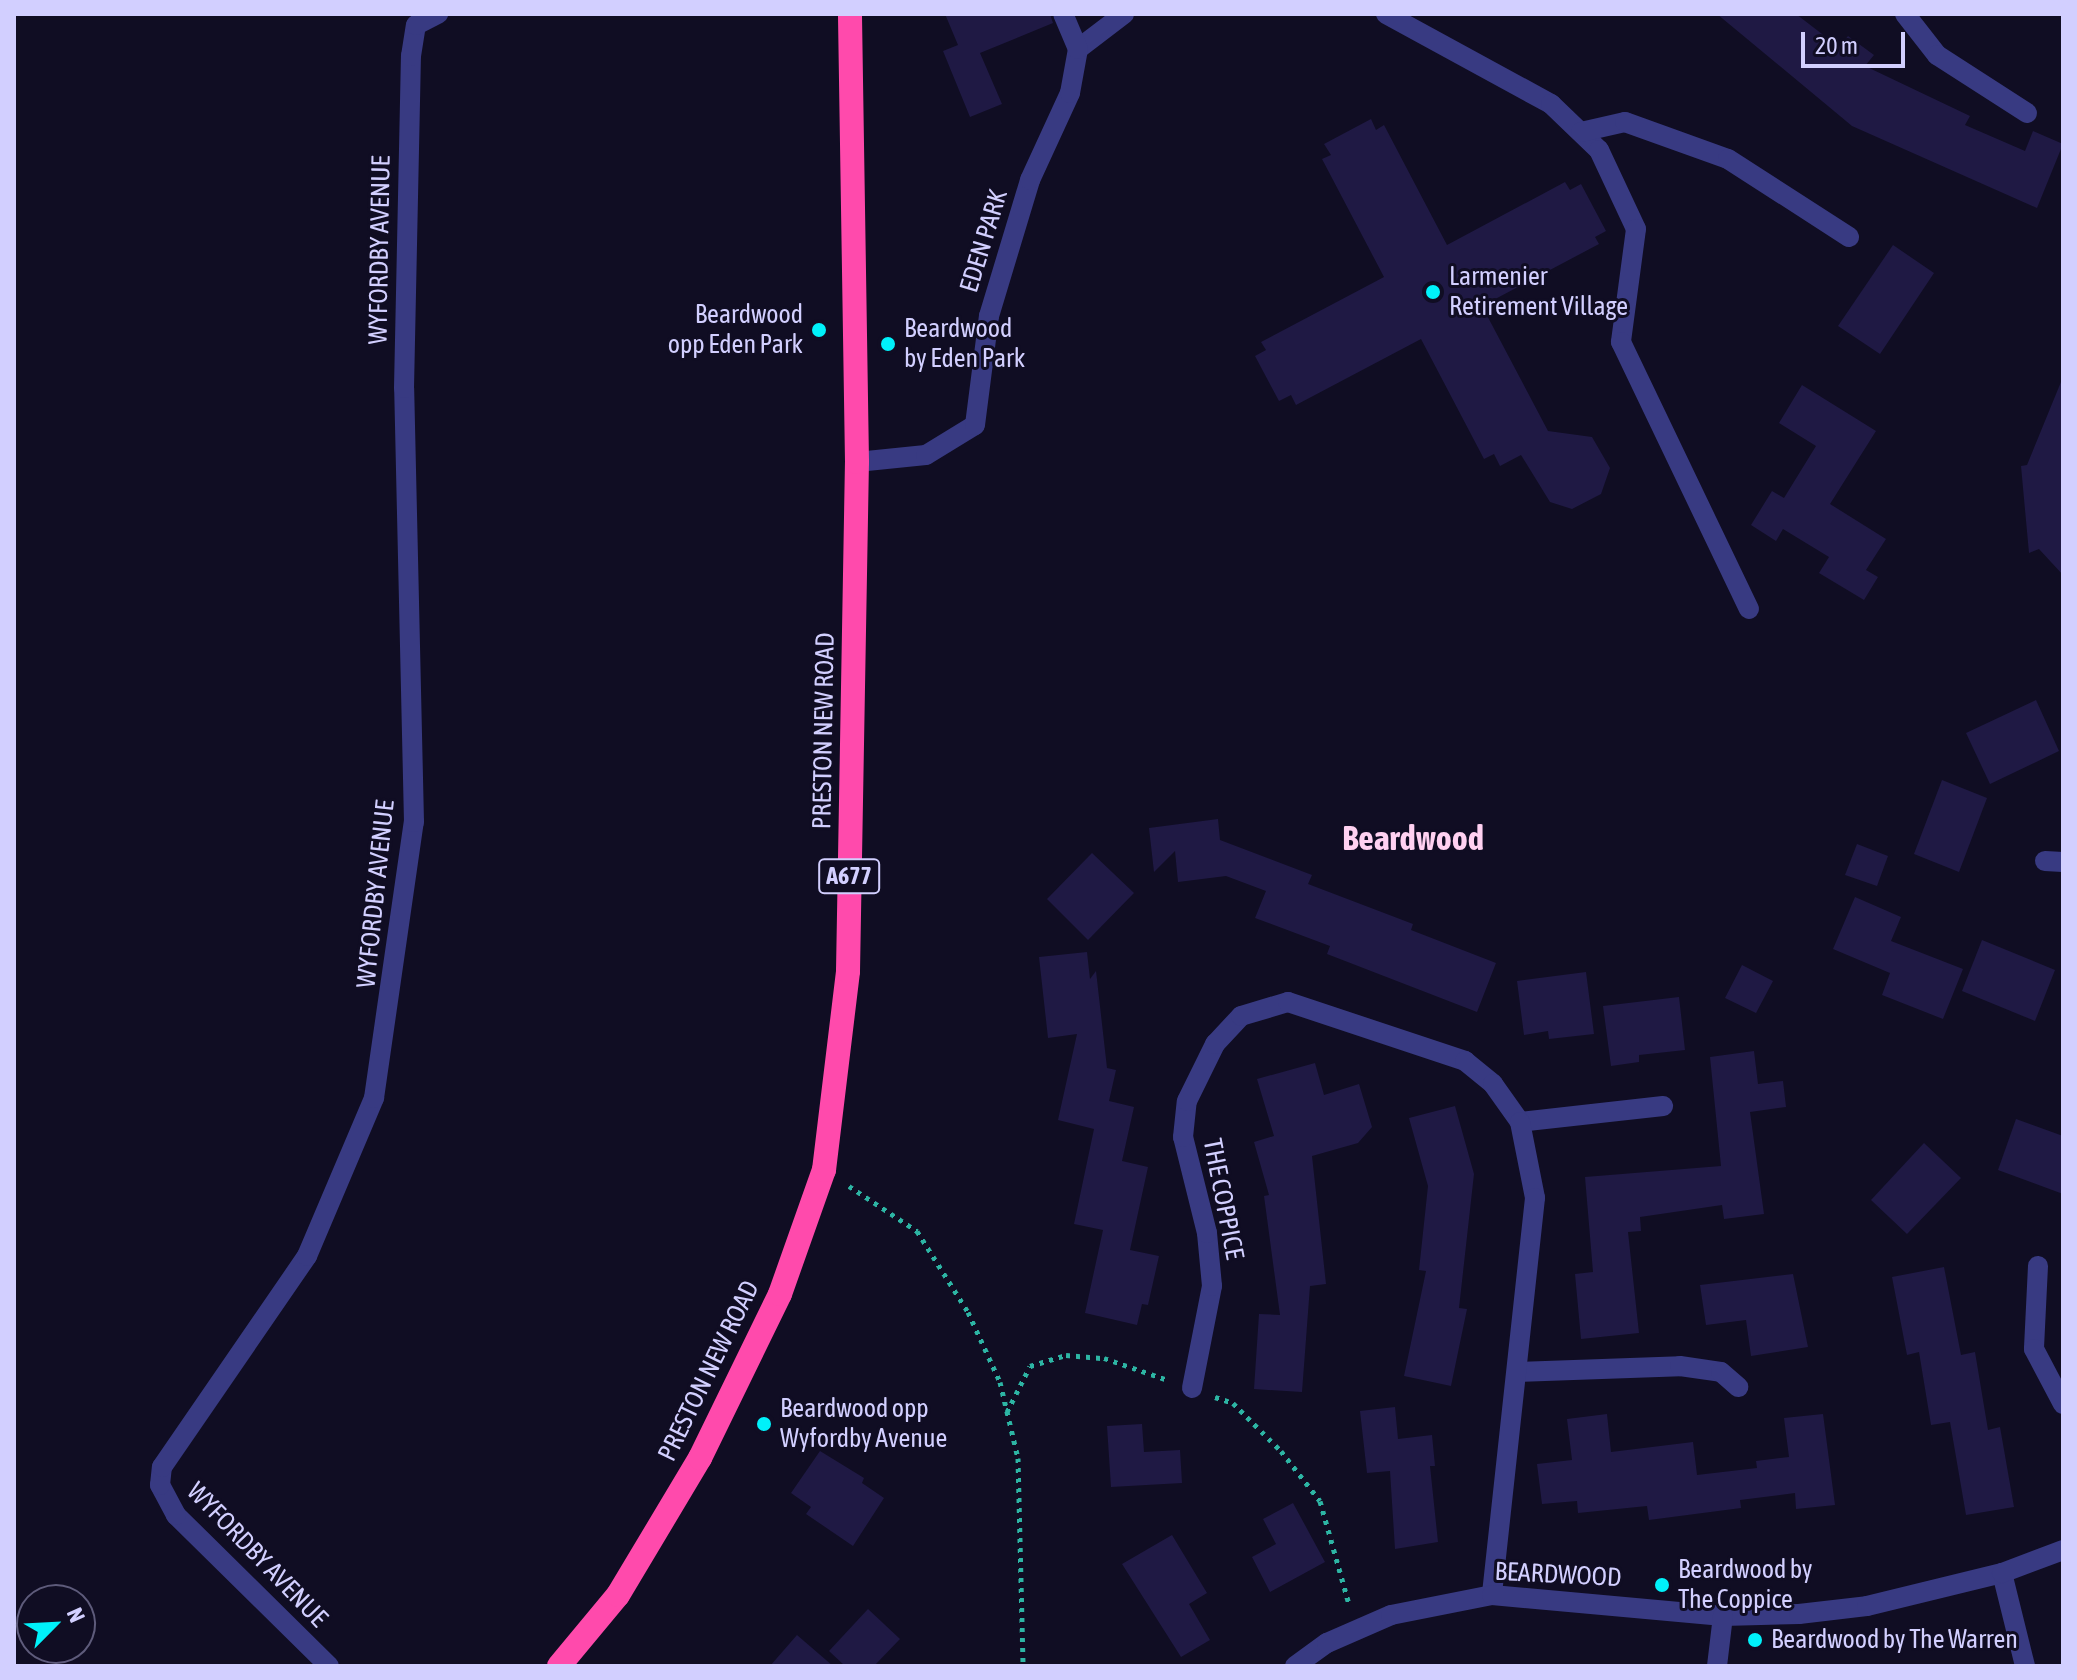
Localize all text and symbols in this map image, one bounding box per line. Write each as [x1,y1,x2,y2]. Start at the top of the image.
scale bar [1805,16,1909,66]
text: 20 m [1815,32,1858,59]
street label: WYFORDBY AVENUE [363,155,397,345]
street label: EDEN PARK [954,186,1014,296]
place label: Larmenier Retirement Village [1449,261,1628,322]
marker: Larmenier Retirement Village [1424,283,1442,301]
place label: Beardwood opp Eden Park [668,299,803,360]
place label: Beardwood by Eden Park [904,313,1025,374]
marker: Beardwood opp Eden Park [810,321,828,339]
marker: Beardwood by Eden Park [879,335,897,353]
street label: PRESTON NEW ROAD [807,632,841,830]
street label: WYFORDBY AVENUE [351,798,401,990]
district label: Beardwood [1342,818,1484,858]
road number: A677 [817,856,881,896]
street label: THE COPPICE [1196,1136,1250,1262]
street label: PRESTON NEW ROAD [652,1276,766,1466]
place label: Beardwood opp Wyfordby Avenue [780,1393,947,1454]
marker: Beardwood opp Wyfordby Avenue [755,1415,773,1433]
street label: WYFORDBY AVENUE [180,1476,334,1634]
place label: Beardwood by The Coppice [1678,1554,1813,1616]
street label: BEARDWOOD [1494,1556,1622,1594]
marker: Beardwood by The Coppice [1653,1576,1671,1594]
north arrow [16,1584,96,1664]
text: N [62,1604,91,1626]
place label: Beardwood by The Warren [1771,1624,2018,1656]
marker: Beardwood by The Warren [1746,1631,1764,1649]

